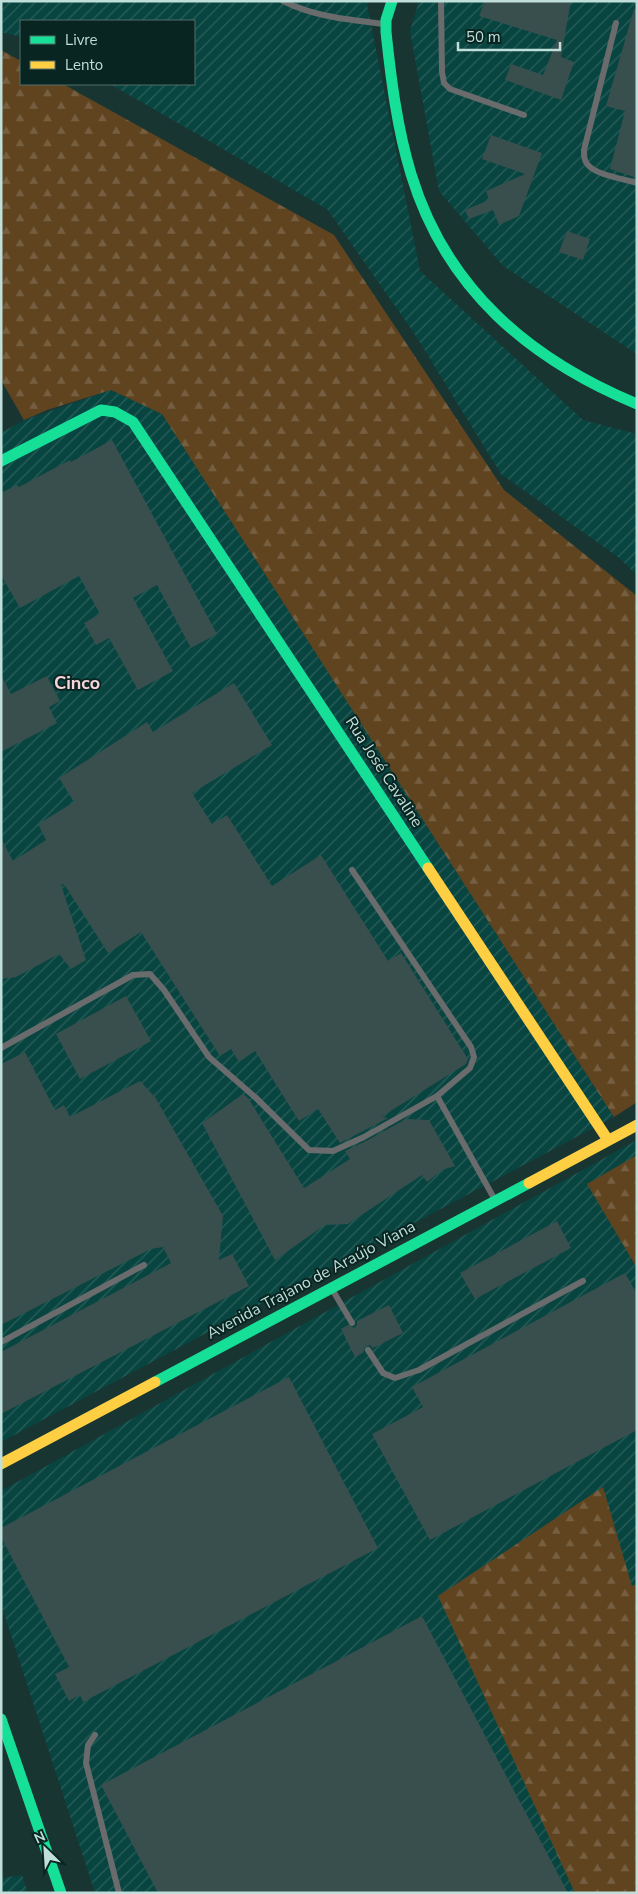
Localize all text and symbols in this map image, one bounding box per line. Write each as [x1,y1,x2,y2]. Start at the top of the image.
legend [20,20,195,85]
scale bar [458,20,560,52]
text: 50 m [466,27,501,47]
text: Livre [65,30,98,50]
text: Lento [65,55,103,75]
district label: Cinco [54,671,100,695]
street label: Rua José Cavaline [340,712,428,832]
street label: Avenida Trajano de Araújo Viana [203,1215,419,1345]
north arrow [20,1824,70,1874]
text: N [31,1827,48,1848]

